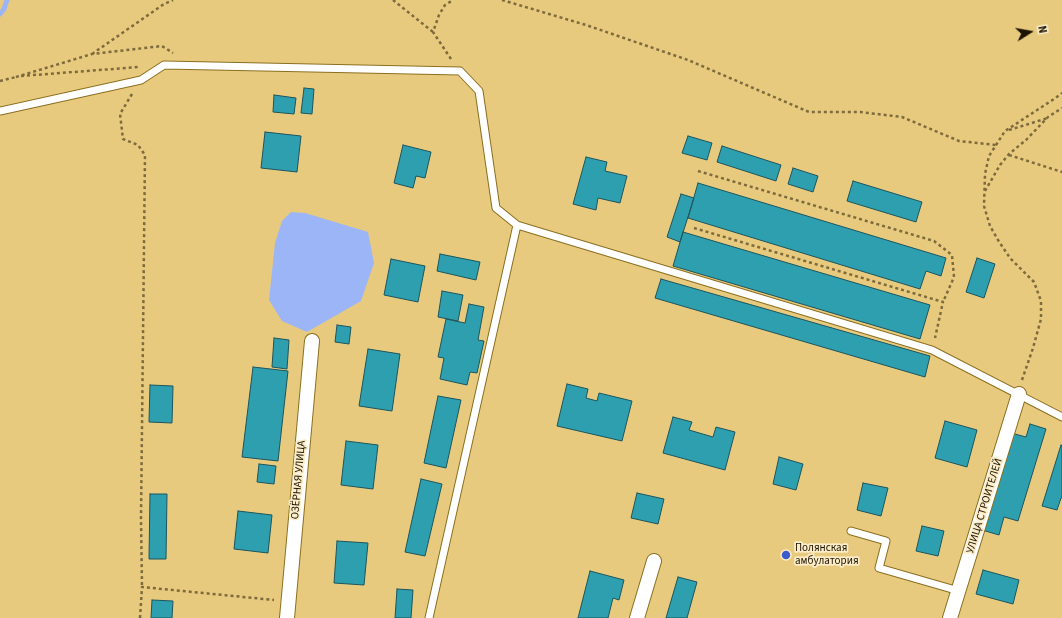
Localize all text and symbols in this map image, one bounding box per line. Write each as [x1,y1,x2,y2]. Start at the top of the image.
north arrow [1010,12,1050,52]
text: N [1034,25,1050,35]
street label: ОЗЁРНАЯ УЛИЦА [289,440,309,520]
street label: УЛИЦА СТРОИТЕЛЕЙ [964,457,1006,555]
place label: Полянская амбулатория [795,542,859,568]
marker: Полянская амбулатория [780,549,792,561]

